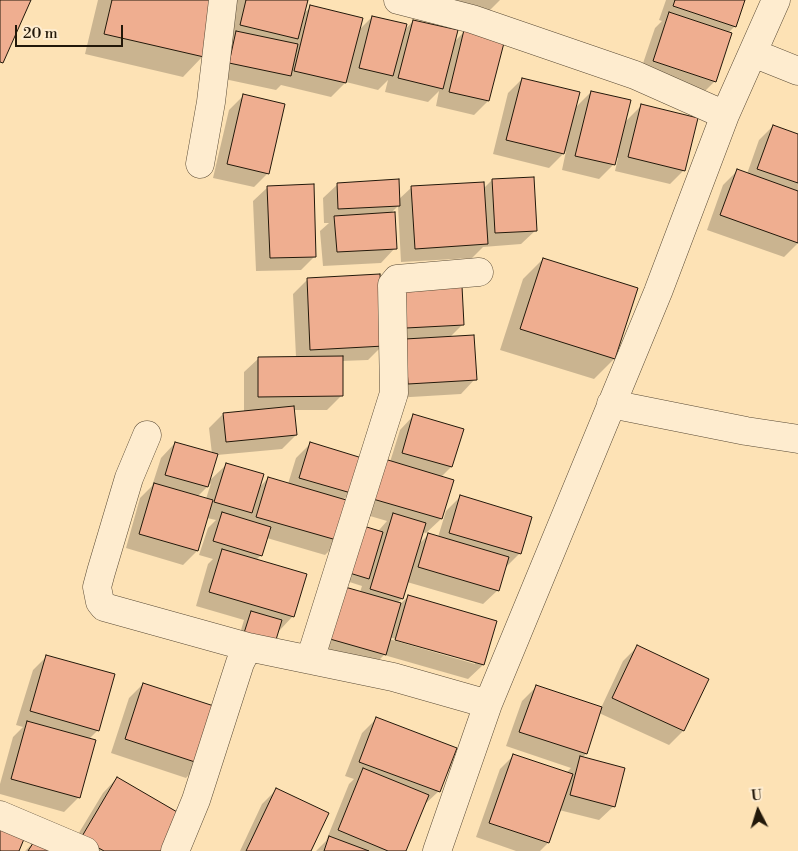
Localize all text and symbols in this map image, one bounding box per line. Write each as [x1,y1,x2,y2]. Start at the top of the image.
scale bar [18,15,125,47]
text: 20 m [23,24,58,43]
north arrow [733,786,783,836]
text: U [751,787,763,805]

